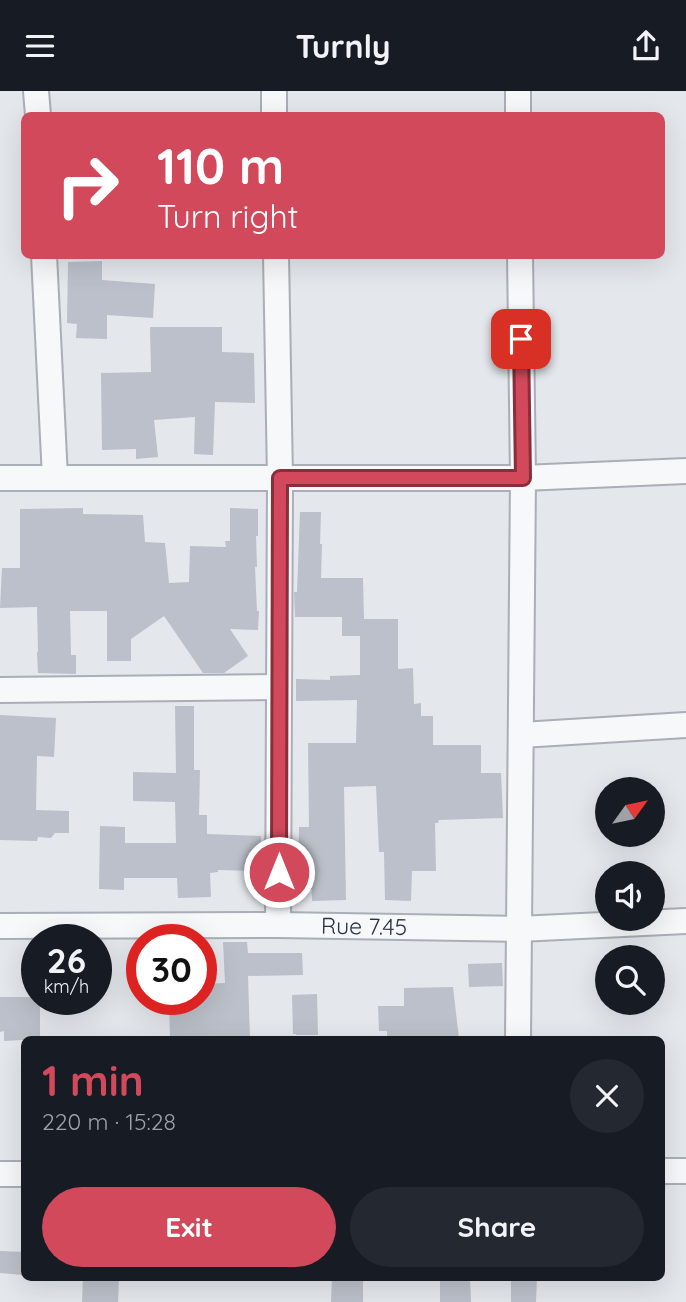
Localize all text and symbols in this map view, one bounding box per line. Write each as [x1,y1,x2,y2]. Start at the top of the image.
text: Turnly [296,26,390,66]
icon: menu [21,27,59,65]
icon: share [627,27,665,65]
text: 110 m [157,135,284,196]
icon: right [42,140,133,231]
text: Turn right [157,196,298,236]
pin [491,309,551,369]
icon: arrive [502,320,540,358]
north arrow [595,777,665,847]
map controls [595,777,665,1015]
position arrow [242,835,316,909]
button: sound [595,861,665,931]
street label: Rue 7.45 [321,911,407,941]
speed limit sign: 30 [126,924,217,1015]
text: 26 [47,938,86,982]
button: search [595,945,665,1015]
text: km/h [44,975,89,998]
text: 1 min [42,1054,144,1107]
button: close [570,1059,644,1133]
text: 220 m · 15:28 [42,1107,176,1136]
button: Exit [42,1187,336,1267]
button: Share [350,1187,644,1267]

